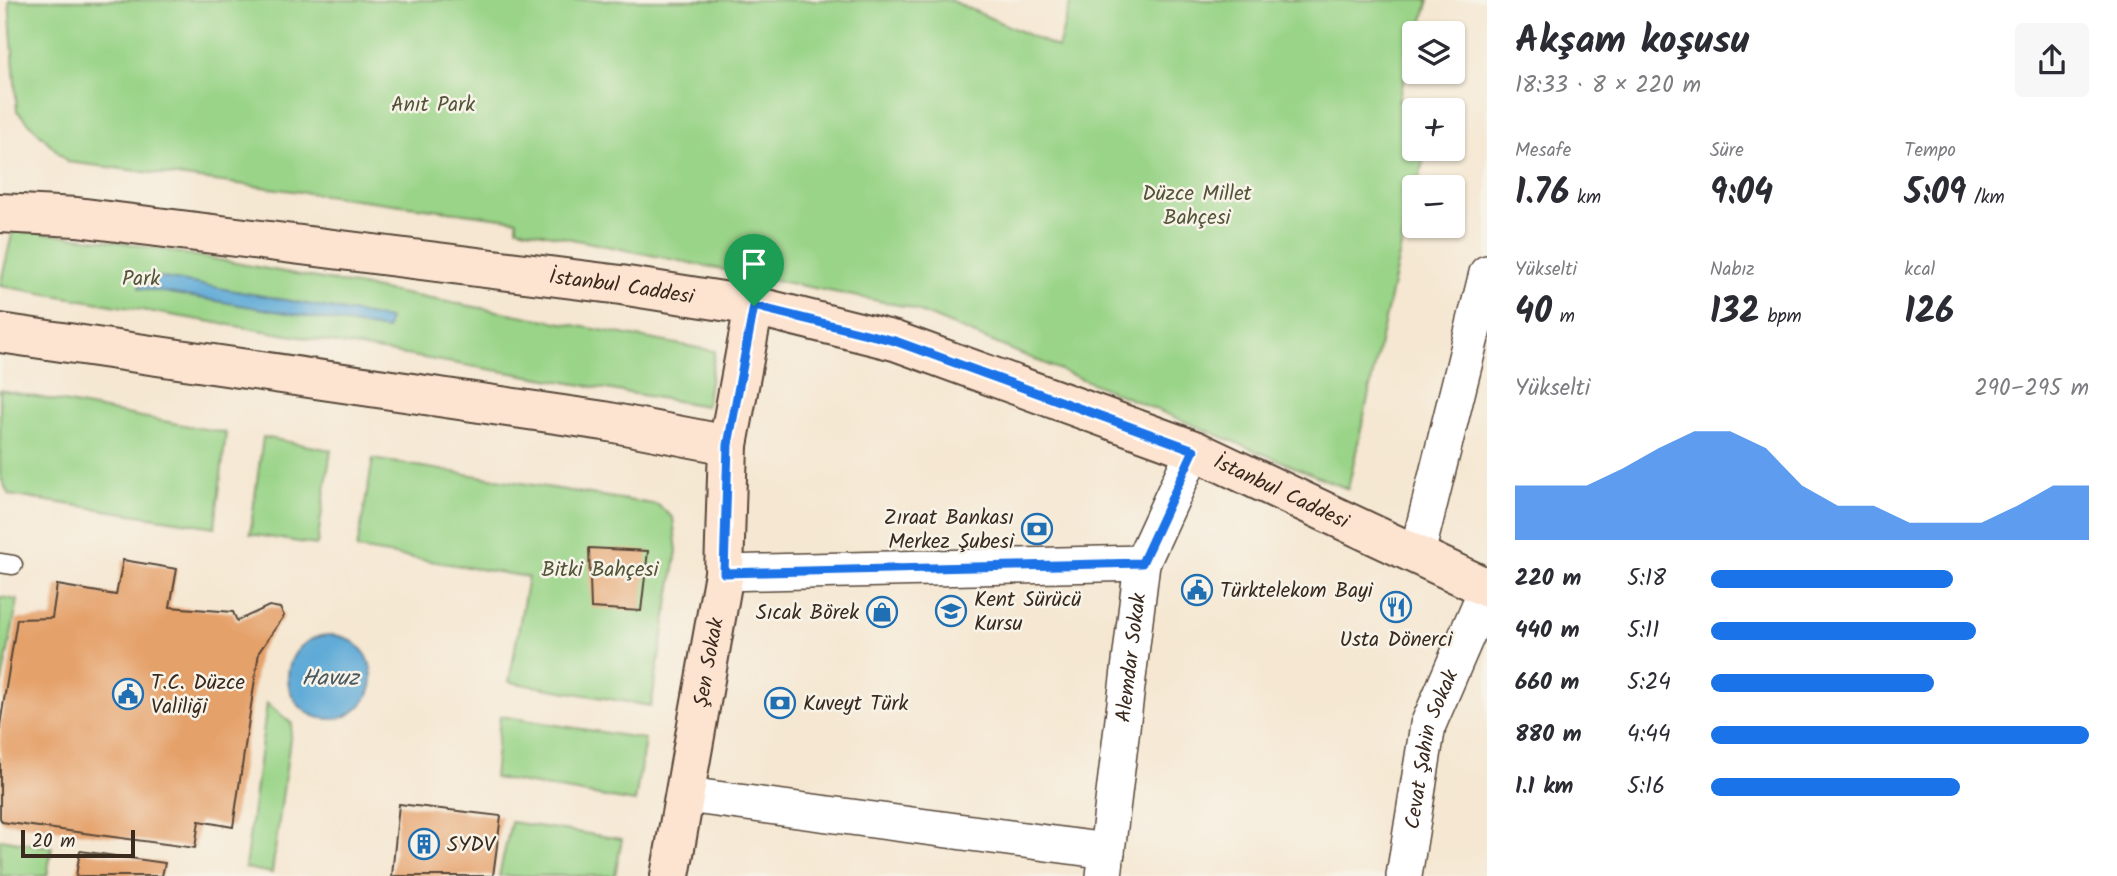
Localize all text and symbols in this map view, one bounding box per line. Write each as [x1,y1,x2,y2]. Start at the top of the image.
text: Akşam koşusu [1515,12,1749,72]
map controls [1402,21,1465,238]
button: layers [1402,21,1465,84]
button: share [2015,23,2089,97]
text: 18:33 · 8 × 220 m [1515,68,1701,104]
park label: Anıt Park [391,89,475,122]
button: + [1402,98,1465,161]
text: Mesafe [1515,136,1571,166]
text: Süre [1710,136,1744,166]
text: Tempo [1904,136,1956,166]
text: 1.76 [1515,166,1569,222]
text: 9:04 [1710,166,1773,222]
text: 5:09 [1904,166,1966,222]
button: − [1402,175,1465,238]
park label: Düzce Millet Bahçesi [1142,178,1253,235]
text: km [1569,183,1601,213]
text: /km [1966,183,2005,213]
pin [724,234,784,306]
icon: arrive [735,245,773,283]
text: Yükselti [1515,255,1577,285]
text: Nabız [1710,255,1755,285]
text: kcal [1904,255,1935,285]
street label: İstanbul Caddesi [547,261,697,314]
park label: Park [122,263,160,296]
text: 40 [1515,285,1552,341]
text: 132 [1710,285,1760,341]
text: 126 [1904,285,1954,341]
text: m [1552,302,1575,332]
text: bpm [1760,302,1802,332]
text: Yükselti [1515,371,1590,407]
text: 290–295 m [1974,371,2089,407]
street label: İstanbul Caddesi [1207,446,1355,539]
place label: Zıraat Bankası Merkez Şubesi [884,502,1015,559]
bank icon: Zıraat Bankası Merkez Şubesi [1020,512,1054,546]
park label: Bitki Bahçesi [541,554,660,587]
text: 220 m [1515,561,1581,597]
text: 5:18 [1627,561,1666,597]
public building icon: Türktelekom Bayi [1180,573,1214,607]
place label: Türktelekom Bayi [1220,575,1374,608]
place label: Kent Sürücü Kursu [974,584,1081,641]
restaurant icon: Usta Dönerci [1379,590,1413,624]
street label: Alemdar Sokak [1108,591,1156,724]
school or university icon: Kent Sürücü Kursu [934,594,968,628]
shop icon: Sıcak Börek [865,595,899,629]
place label: Sıcak Börek [756,597,859,630]
text: 440 m [1515,613,1580,649]
text: 5:11 [1627,613,1659,649]
street label: Şen Sokak [685,615,734,710]
place label: Usta Dönerci [1340,624,1453,657]
water label: Havuz [301,661,360,697]
street label: Cevat Şahin Sokak [1397,664,1468,832]
text: 660 m [1515,665,1579,701]
text: 5:24 [1627,665,1671,701]
place label: T.C. Düzce Valiliği [151,667,245,724]
public building icon: T.C. Düzce Valiliği [111,677,145,711]
bank icon: Kuveyt Türk [763,686,797,720]
place label: Kuveyt Türk [803,688,908,721]
text: 880 m [1515,717,1582,753]
text: 4:44 [1627,717,1671,753]
text: 1.1 km [1515,769,1573,805]
text: 5:16 [1627,769,1665,805]
scale bar [21,827,135,859]
text: 20 m [32,827,75,857]
building icon: SYDV [407,827,441,861]
place label: SYDV [447,829,497,862]

